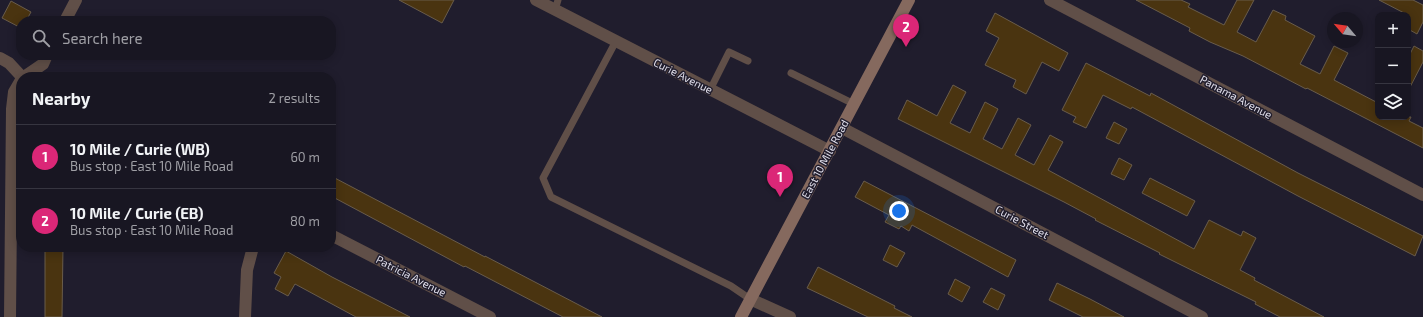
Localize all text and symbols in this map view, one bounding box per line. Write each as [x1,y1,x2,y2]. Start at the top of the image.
north arrow [1327,12,1363,48]
map controls [1375,12,1411,120]
button: + [1375,12,1411,48]
pin: 2 [893,14,919,47]
search box [16,16,336,60]
icon: search [30,27,52,49]
text: Search here [62,29,143,47]
button: − [1375,48,1411,84]
street label: Curie Avenue [651,55,715,96]
street label: Panama Avenue [1198,72,1275,121]
button: layers [1375,84,1411,120]
text: Nearby [32,88,90,108]
text: 2 results [268,90,320,106]
street label: East 10 Mile Road [798,117,851,200]
text: 10 Mile / Curie (WB) [70,140,210,158]
text: 1 [42,149,48,165]
text: 60 m [290,149,320,165]
text: Bus stop · East 10 Mile Road [70,158,233,174]
pin: 1 [767,164,793,197]
your location [889,201,909,221]
street label: Curie Street [993,202,1051,241]
text: 10 Mile / Curie (EB) [70,204,203,222]
text: 2 [41,213,49,229]
text: 80 m [290,213,320,229]
text: Bus stop · East 10 Mile Road [70,222,233,238]
street label: Patricia Avenue [374,252,449,299]

